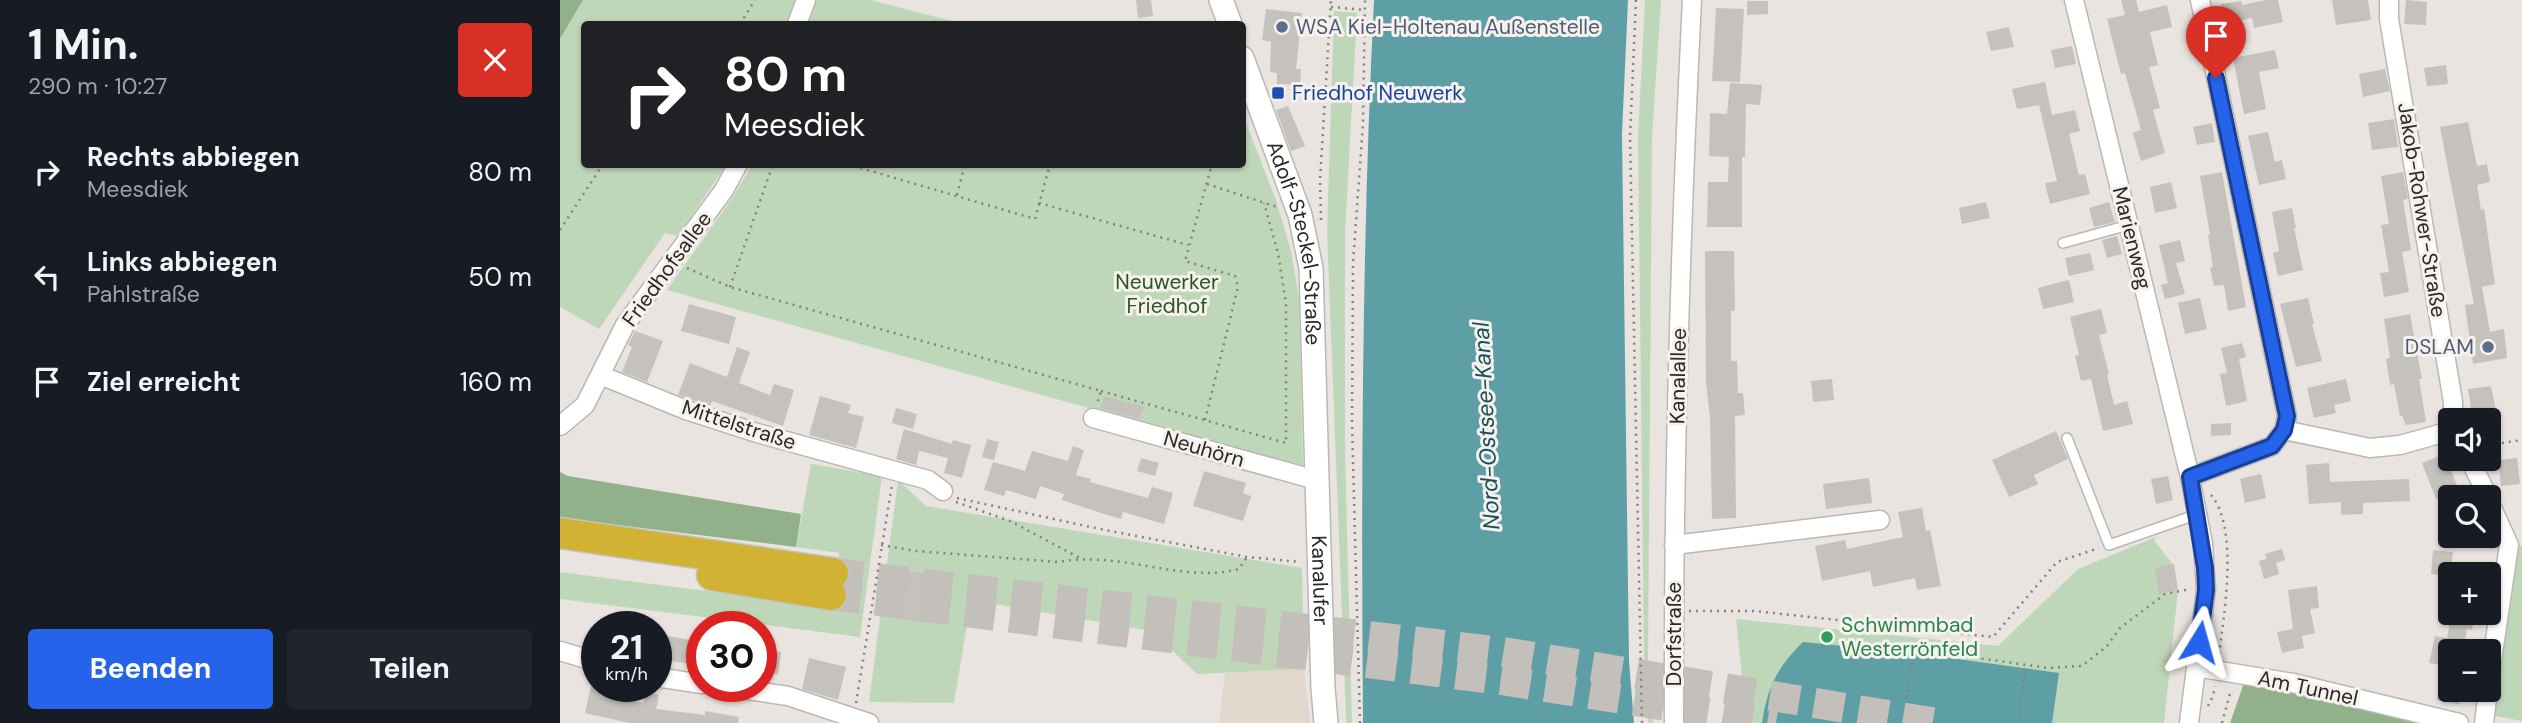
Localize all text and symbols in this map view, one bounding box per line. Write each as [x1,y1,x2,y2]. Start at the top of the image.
pin [2186,6,2246,78]
place label: WSA Kiel-Holtenau Außenstelle [1296,13,1600,41]
text: 1 Min. [28,17,138,72]
icon: arrive [2197,17,2235,55]
marker: WSA Kiel-Holtenau Außenstelle [1274,19,1290,35]
button: close [458,23,532,97]
text: 80 m [724,42,847,106]
icon: right [609,49,700,140]
text: 290 m · 10:27 [28,71,167,101]
place label: Friedhof Neuwerk [1292,79,1463,107]
marker: Friedhof Neuwerk [1270,85,1286,101]
street label: Jakob-Rohwer-Straße [2391,101,2453,319]
text: Meesdiek [724,104,865,146]
street label: Adolf-Steckel-Straße [1260,137,1327,346]
text: Rechts abbiegen [87,140,300,174]
icon: right [28,153,66,191]
text: 80 m [468,155,532,189]
text: Meesdiek [87,174,189,204]
street label: Marienweg [2106,184,2158,293]
street label: Friedhofsallee [616,206,718,332]
text: Links abbiegen [87,245,277,279]
icon: left [28,258,66,296]
text: 50 m [468,260,532,294]
park label: Neuwerker Friedhof [1115,268,1219,320]
text: Pahlstraße [87,279,200,309]
water label: Nord-Ostsee-Kanal [1466,320,1506,531]
street label: Kanalallee [1663,328,1693,424]
place label: DSLAM [2405,333,2474,361]
marker: DSLAM [2480,339,2496,355]
icon: arrive [28,363,66,401]
text: Ziel erreicht [87,365,240,399]
text: 160 m [460,365,532,399]
street label: Mittelstraße [678,393,800,457]
map controls [2438,408,2501,702]
button: sound [2438,408,2501,471]
street label: Neuhörn [1160,424,1248,474]
button: search [2438,485,2501,548]
street label: Kanalufer [1305,535,1335,626]
button: + [2438,562,2501,625]
street label: Dorfstraße [1660,582,1688,686]
position arrow [2162,605,2236,679]
speed limit sign: 30 [686,611,777,702]
place label: Schwimmbad Westerrönfeld [1841,611,1978,663]
text: 21 [610,624,643,670]
button: Beenden [28,629,273,709]
button: Teilen [287,629,532,709]
marker: Schwimmbad Westerrönfeld [1819,629,1835,645]
button: − [2438,639,2501,702]
text: km/h [605,662,648,686]
street label: Am Tunnel [2255,664,2361,712]

